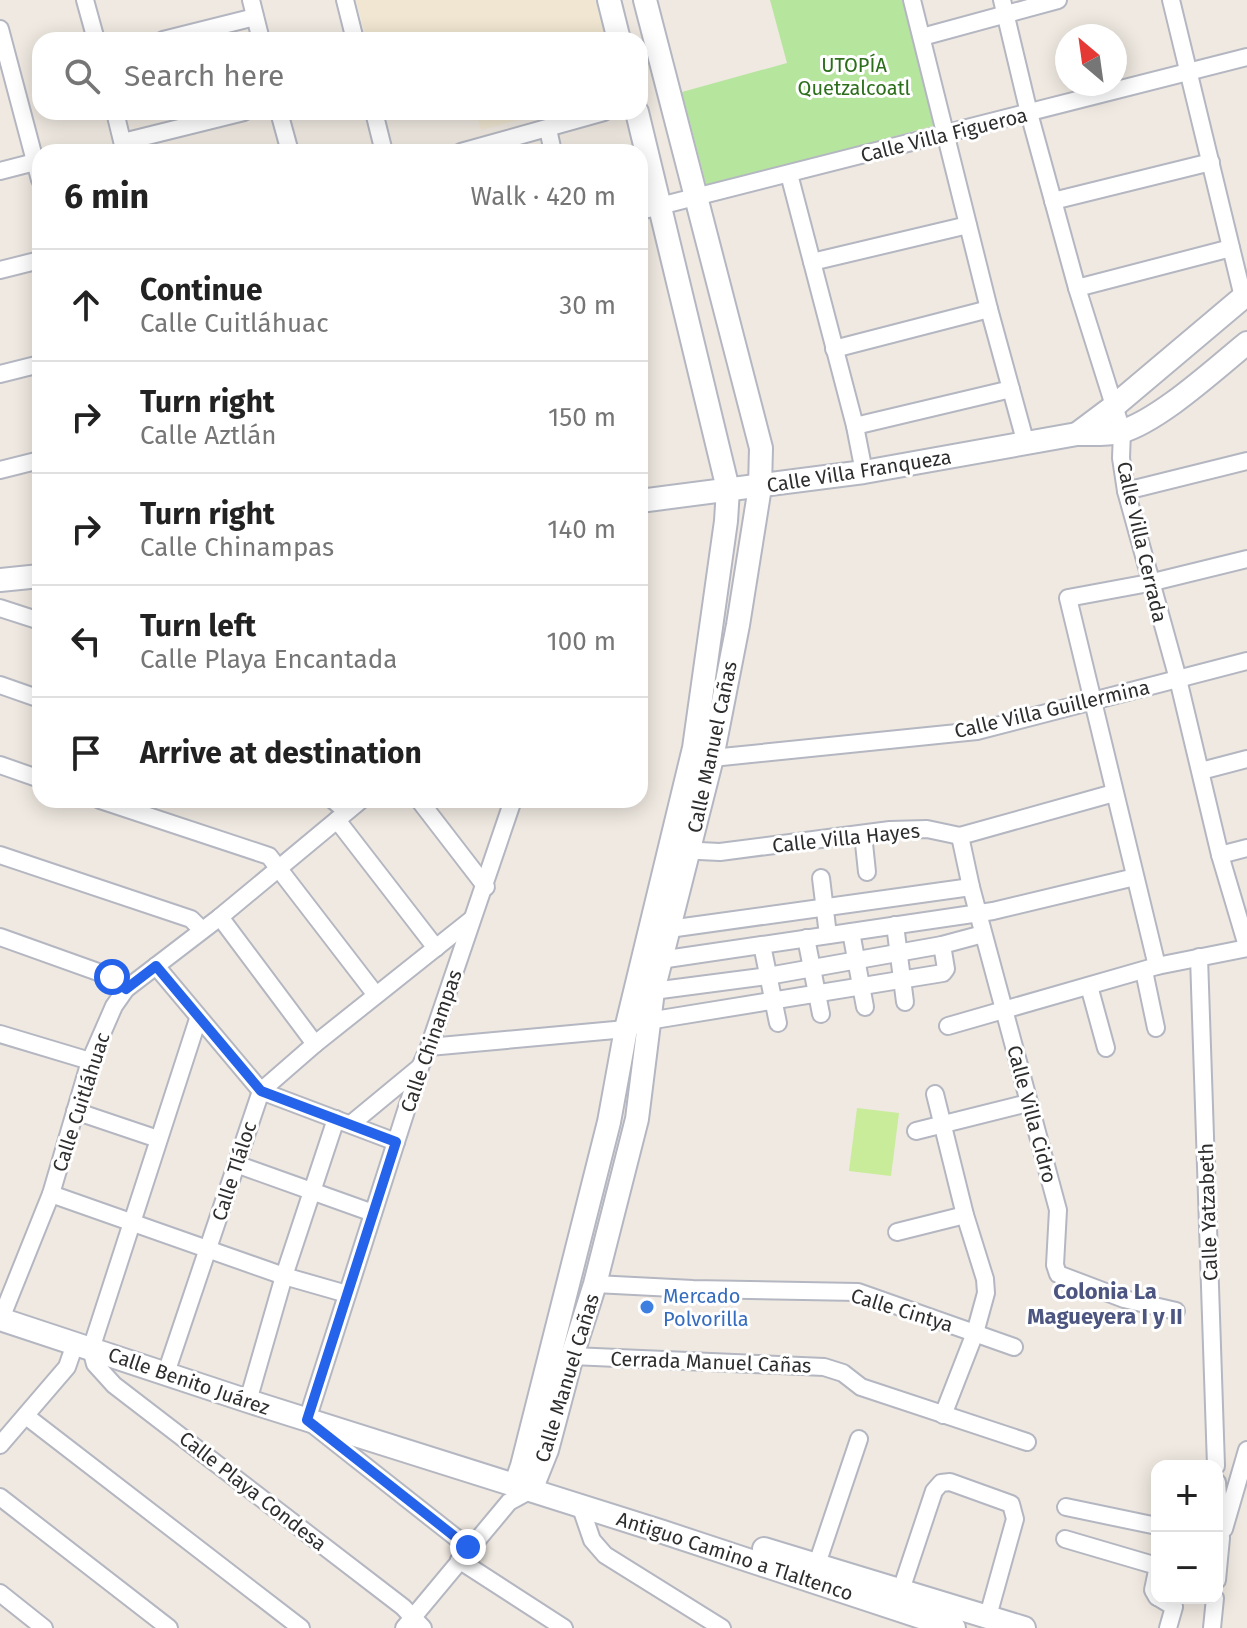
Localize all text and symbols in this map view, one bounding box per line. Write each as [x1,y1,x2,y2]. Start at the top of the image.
north arrow [1055,24,1127,96]
search box [32,32,648,120]
park label: UTOPÍA Quetzalcoatl [798,53,911,100]
icon: search [60,54,104,98]
text: Search here [124,58,284,94]
street label: Calle Villa Figueroa [858,103,1030,167]
text: 6 min [64,176,149,217]
text: Walk · 420 m [471,181,616,212]
text: Continue [140,272,263,308]
icon: ahead [64,283,108,327]
text: 30 m [559,290,616,321]
text: Calle Cuitláhuac [140,308,329,339]
text: Turn right [140,384,275,420]
icon: right [64,395,108,439]
text: 150 m [548,402,616,433]
text: Calle Aztlán [140,420,277,451]
street label: Calle Villa Franqueza [765,445,953,497]
street label: Calle Villa Cerrada [1112,459,1172,625]
text: Turn right [140,496,275,532]
icon: right [64,507,108,551]
text: 140 m [547,514,616,545]
text: Calle Chinampas [140,532,334,563]
text: Turn left [140,608,256,644]
icon: left [64,619,108,663]
text: 100 m [547,626,616,657]
text: Calle Playa Encantada [140,644,397,675]
street label: Calle Manuel Cañas [682,659,742,835]
street label: Calle Villa Guillermina [952,675,1152,743]
icon: arrive [64,731,108,775]
text: Arrive at destination [140,735,422,771]
street label: Calle Villa Hayes [771,818,921,858]
route start [94,959,130,995]
street label: Calle Chinampas [395,967,467,1115]
street label: Calle Cuitláhuac [47,1029,115,1175]
street label: Calle Villa Cidro [1002,1042,1062,1186]
street label: Calle Tláloc [207,1118,261,1224]
street label: Calle Yatzabeth [1194,1143,1222,1281]
district label: Colonia La Magueyera I y II [1027,1278,1183,1330]
street label: Calle Cintya [848,1283,956,1337]
place label: Mercado Polvorilla [663,1284,749,1331]
street label: Calle Manuel Cañas [530,1291,604,1465]
marker: Mercado Polvorilla [638,1298,656,1316]
street label: Calle Benito Juárez [105,1342,273,1420]
street label: Cerrada Manuel Cañas [610,1347,812,1377]
street label: Calle Playa Condesa [175,1426,331,1556]
map controls [1151,1460,1223,1604]
button: + [1151,1460,1223,1532]
street label: Antiguo Camino a Tlaltenco [614,1506,856,1606]
route end [450,1529,486,1565]
button: − [1151,1532,1223,1604]

